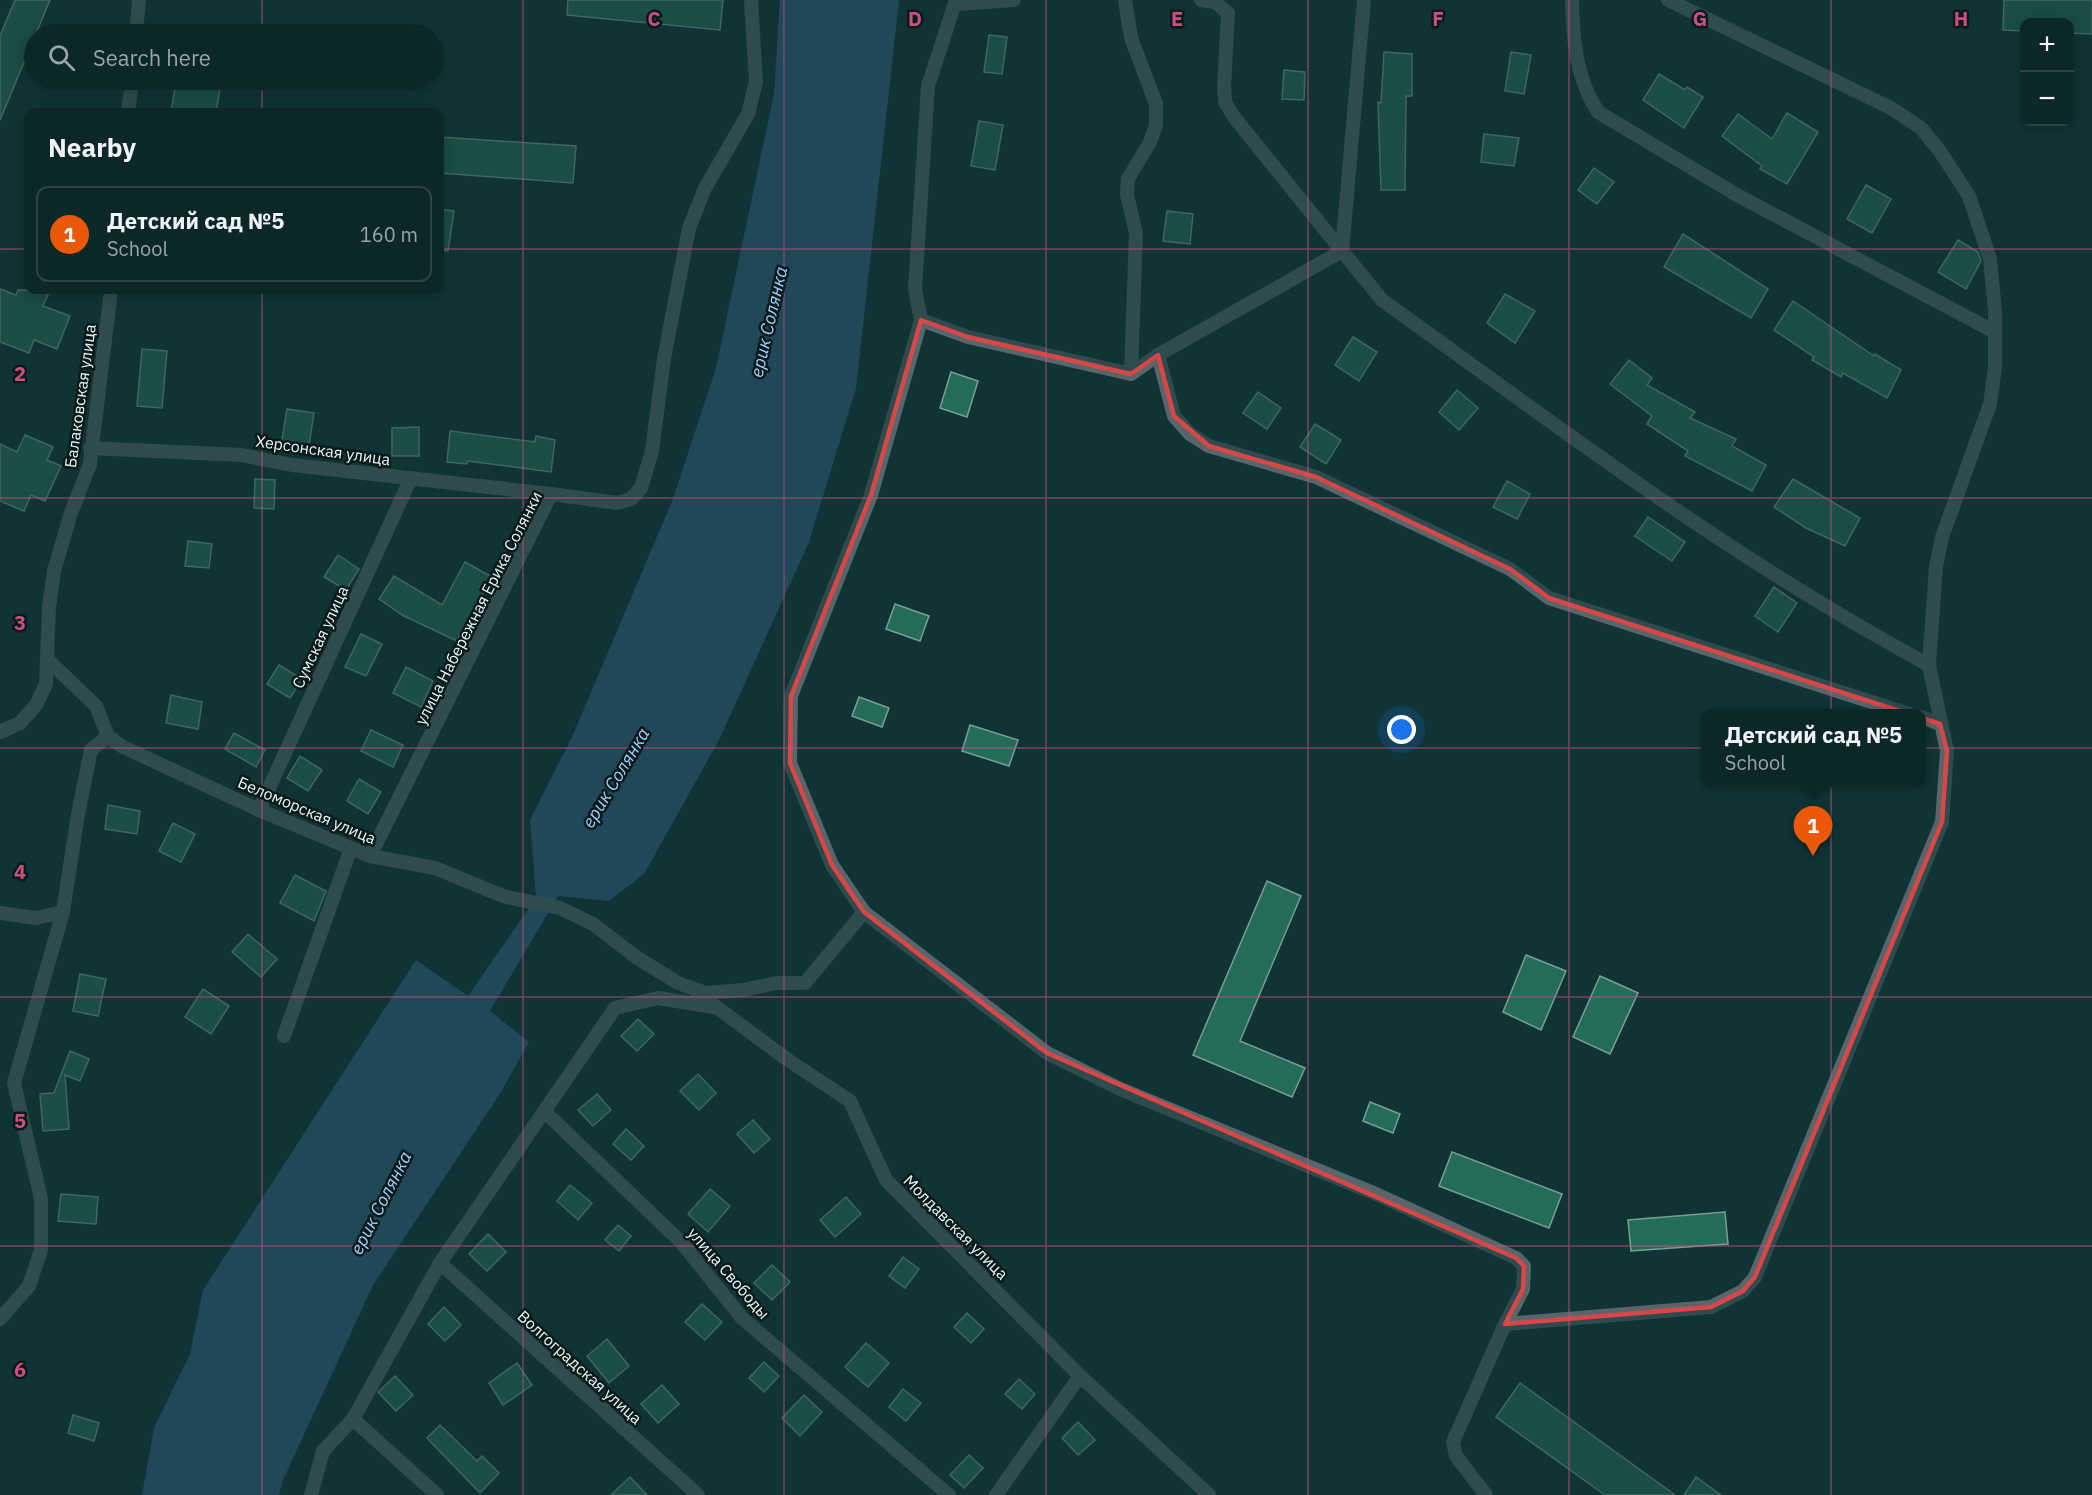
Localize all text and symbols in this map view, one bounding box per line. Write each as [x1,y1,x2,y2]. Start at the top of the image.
text: C [647,5,661,32]
text: D [908,5,922,32]
text: E [1171,5,1183,32]
text: F [1432,5,1444,32]
text: G [1693,5,1707,32]
text: H [1954,5,1968,32]
map controls [2020,18,2074,126]
button: + [2020,18,2074,72]
search box [24,24,444,90]
icon: search [45,41,78,74]
text: Search here [93,43,211,72]
button: − [2020,72,2074,126]
text: Nearby [48,130,136,164]
text: Детский сад №5 [107,206,284,235]
text: 1 [64,221,76,248]
text: 160 m [360,221,418,248]
text: School [107,235,168,262]
water label: ерик Солянка [745,264,792,380]
street label: Балаковская улица [60,322,100,469]
text: 2 [14,360,26,387]
street label: Херсонская улица [254,431,392,469]
street label: улица Набережная Ерика Солянки [410,488,546,728]
street label: Сумская улица [287,582,353,692]
text: 3 [14,609,26,636]
popup [1701,709,1926,787]
your location [1387,715,1416,744]
text: Детский сад №5 [1725,720,1902,749]
water label: ерик Солянка [577,723,655,832]
text: School [1725,749,1786,776]
street label: Беломорская улица [235,772,380,848]
pin: 1 [1794,806,1832,856]
text: 4 [14,858,26,885]
text: 5 [14,1107,26,1134]
water label: ерик Солянка [345,1147,416,1258]
street label: Молдавская улица [899,1170,1013,1284]
street label: улица Свободы [684,1223,774,1323]
street label: Волгоградская улица [514,1306,647,1428]
text: 6 [14,1356,26,1383]

